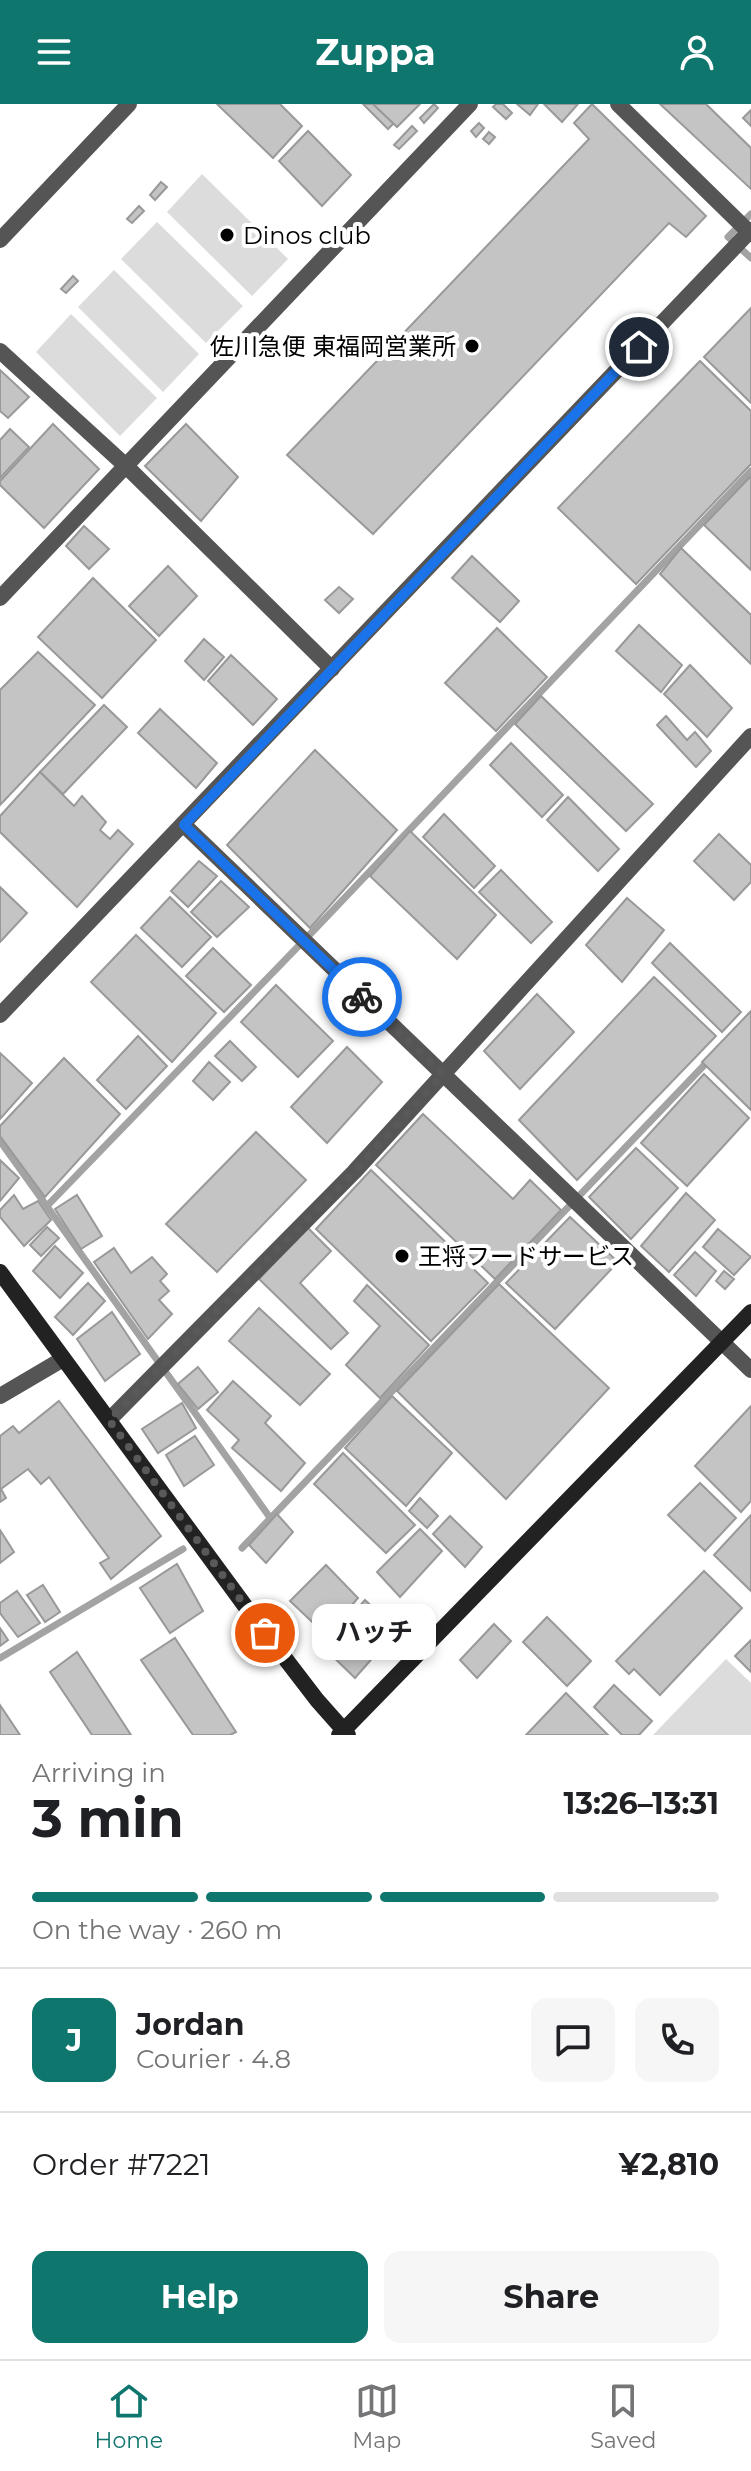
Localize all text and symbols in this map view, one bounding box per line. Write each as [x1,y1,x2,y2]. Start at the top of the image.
icon: menu [32,30,76,74]
text: Zuppa [315,30,436,74]
icon: person [675,30,719,74]
place label: Dinos club [243,221,371,250]
marker: Dinos club [218,226,236,244]
pin [605,313,673,381]
icon: home [617,325,661,369]
place label: 佐川急便 東福岡営業所 [210,332,456,361]
marker: 佐川急便 東福岡営業所 [463,337,481,355]
courier [322,957,402,1037]
icon: bike [340,975,384,1019]
place label: 王将フードサービス [418,1242,634,1271]
marker: 王将フードサービス [393,1247,411,1265]
pin [231,1599,299,1667]
callout: ハッチ [313,1605,437,1661]
icon: bag [243,1611,287,1655]
text: ハッチ [335,1616,413,1648]
text: Arriving in [32,1757,166,1789]
text: 13:26–13:31 [563,1785,719,1822]
text: 3 min [32,1787,184,1850]
text: On the way · 260 m [32,1914,282,1946]
button: chat [531,1998,615,2082]
button: phone [635,1998,719,2082]
text: Jordan [136,2006,245,2043]
text: J [66,2022,82,2059]
text: Courier · 4.8 [136,2043,291,2075]
text: Order #7221 [32,2146,211,2183]
text: ¥2,810 [619,2146,719,2183]
button: Help [32,2251,368,2343]
button: Share [384,2251,719,2343]
tab: Home [95,2379,163,2454]
tab: Map [352,2379,401,2454]
tab: Saved [590,2379,656,2454]

